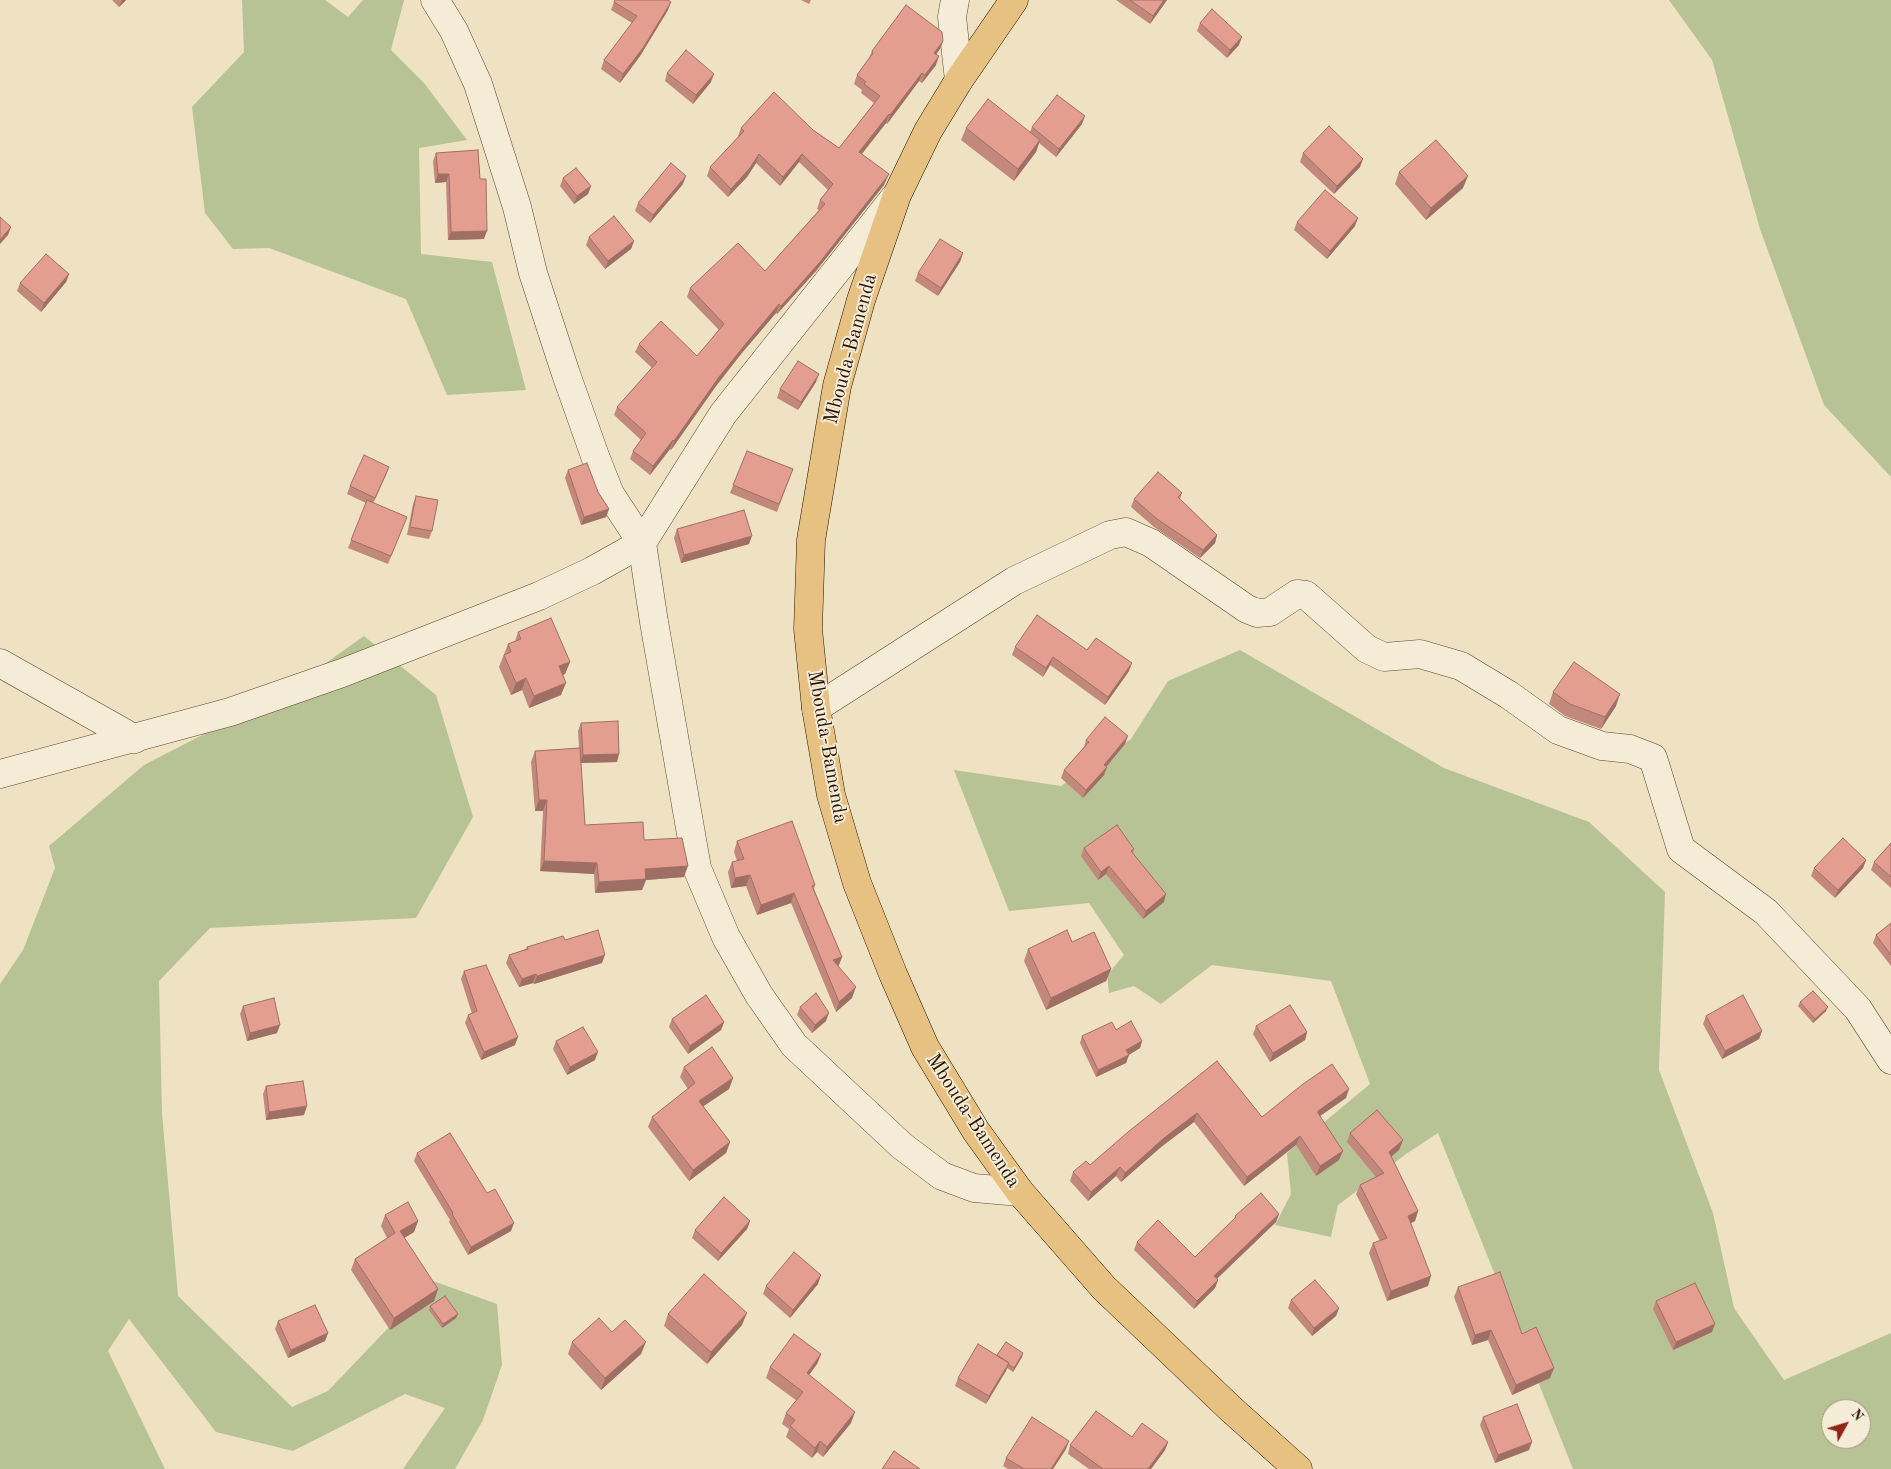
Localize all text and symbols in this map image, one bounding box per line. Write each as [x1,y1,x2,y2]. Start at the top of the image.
street label: Mbouda-Bamenda [819,271,883,427]
street label: Mbouda-Bamenda [802,668,852,826]
street label: Mbouda-Bamenda [921,1049,1025,1193]
north arrow [1821,1399,1871,1449]
text: N [1848,1407,1866,1424]

